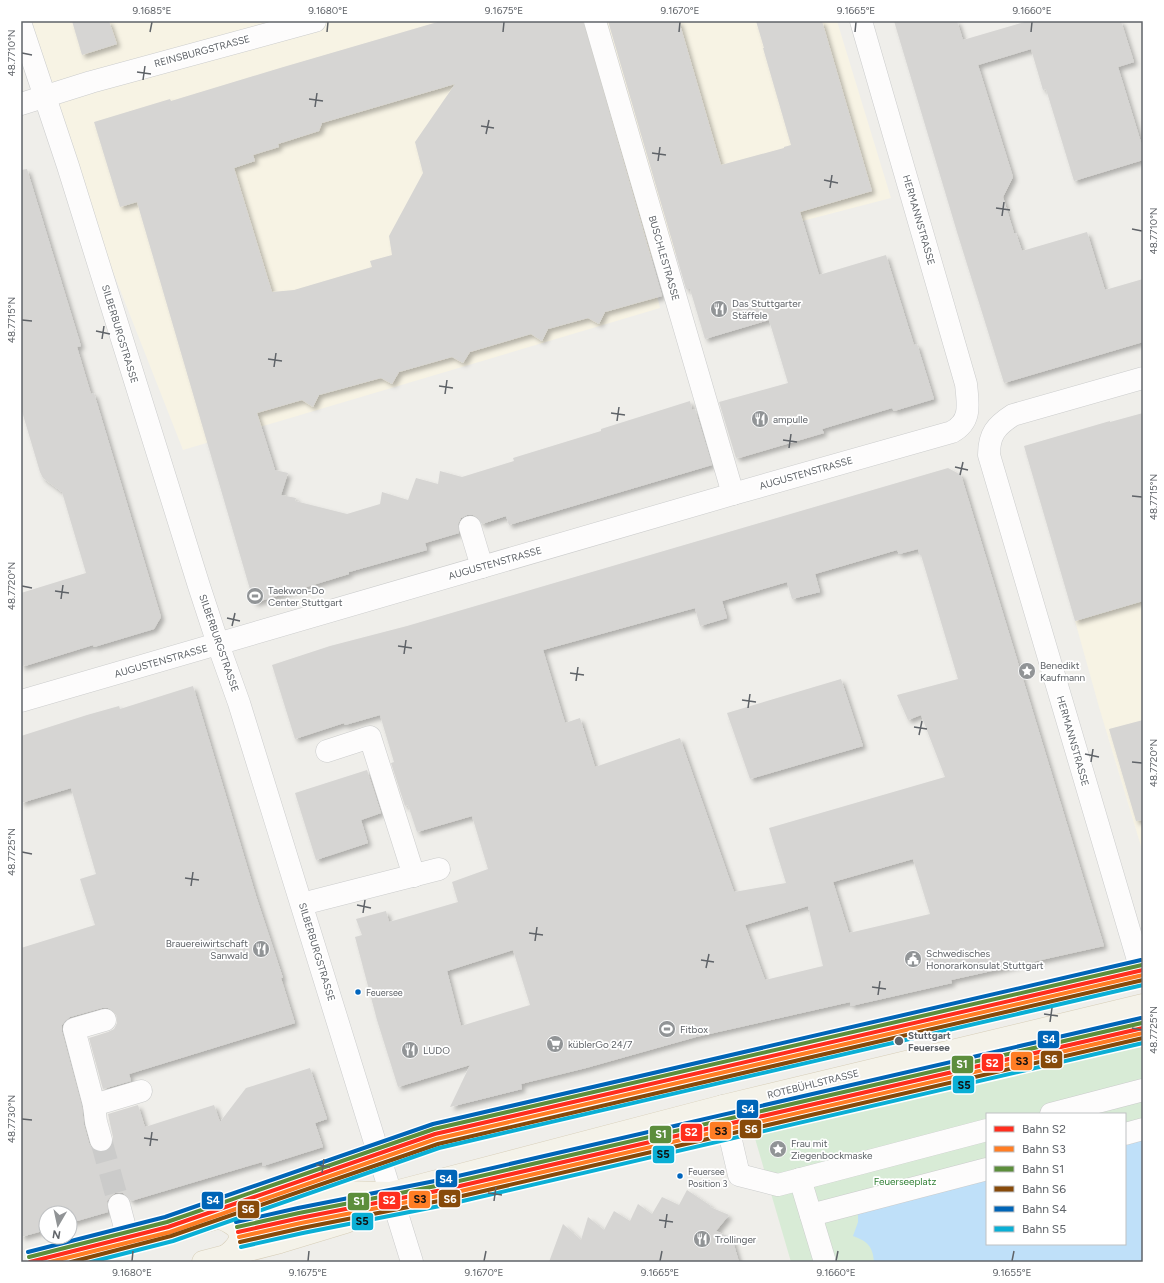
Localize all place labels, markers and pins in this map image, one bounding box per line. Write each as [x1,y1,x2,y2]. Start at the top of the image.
place label: Das Stuttgarter Stäffele [732,297,802,322]
restaurant icon: Das Stuttgarter Stäffele [709,299,729,319]
restaurant icon: ampulle [750,409,770,429]
place label: ampulle [773,413,809,426]
place label: Taekwon-Do Center Stuttgart [268,584,343,609]
sports icon: Taekwon-Do Center Stuttgart [245,586,265,606]
place label: Benedikt Kaufmann [1040,659,1086,684]
place icon: Benedikt Kaufmann [1017,661,1037,681]
place label: Brauereiwirtschaft Sanwald [166,937,248,962]
restaurant icon: Brauereiwirtschaft Sanwald [251,939,271,959]
place label: Schwedisches Honorarkonsulat Stuttgart [926,947,1044,972]
public building icon: Schwedisches Honorarkonsulat Stuttgart [903,949,923,969]
marker: Feuersee [353,987,363,997]
place label: Feuersee [366,987,403,998]
sports icon: Fitbox [657,1019,677,1039]
place label: Fitbox [680,1023,708,1036]
place label: Stuttgart Feuersee [908,1029,951,1054]
supermarket icon: küblerGo 24/7 [545,1034,565,1054]
marker: Stuttgart Feuersee [893,1035,905,1047]
place label: küblerGo 24/7 [568,1038,633,1051]
restaurant icon: LUDO [400,1040,420,1060]
place label: LUDO [423,1044,450,1057]
place label: Frau mit Ziegenbockmaske [791,1137,873,1162]
place icon: Frau mit Ziegenbockmaske [768,1139,788,1159]
place label: Feuersee Position 3 [688,1166,728,1189]
marker: Feuersee Position 3 [675,1171,685,1181]
restaurant icon: Trollinger [692,1229,712,1249]
place label: Trollinger [715,1233,757,1246]

